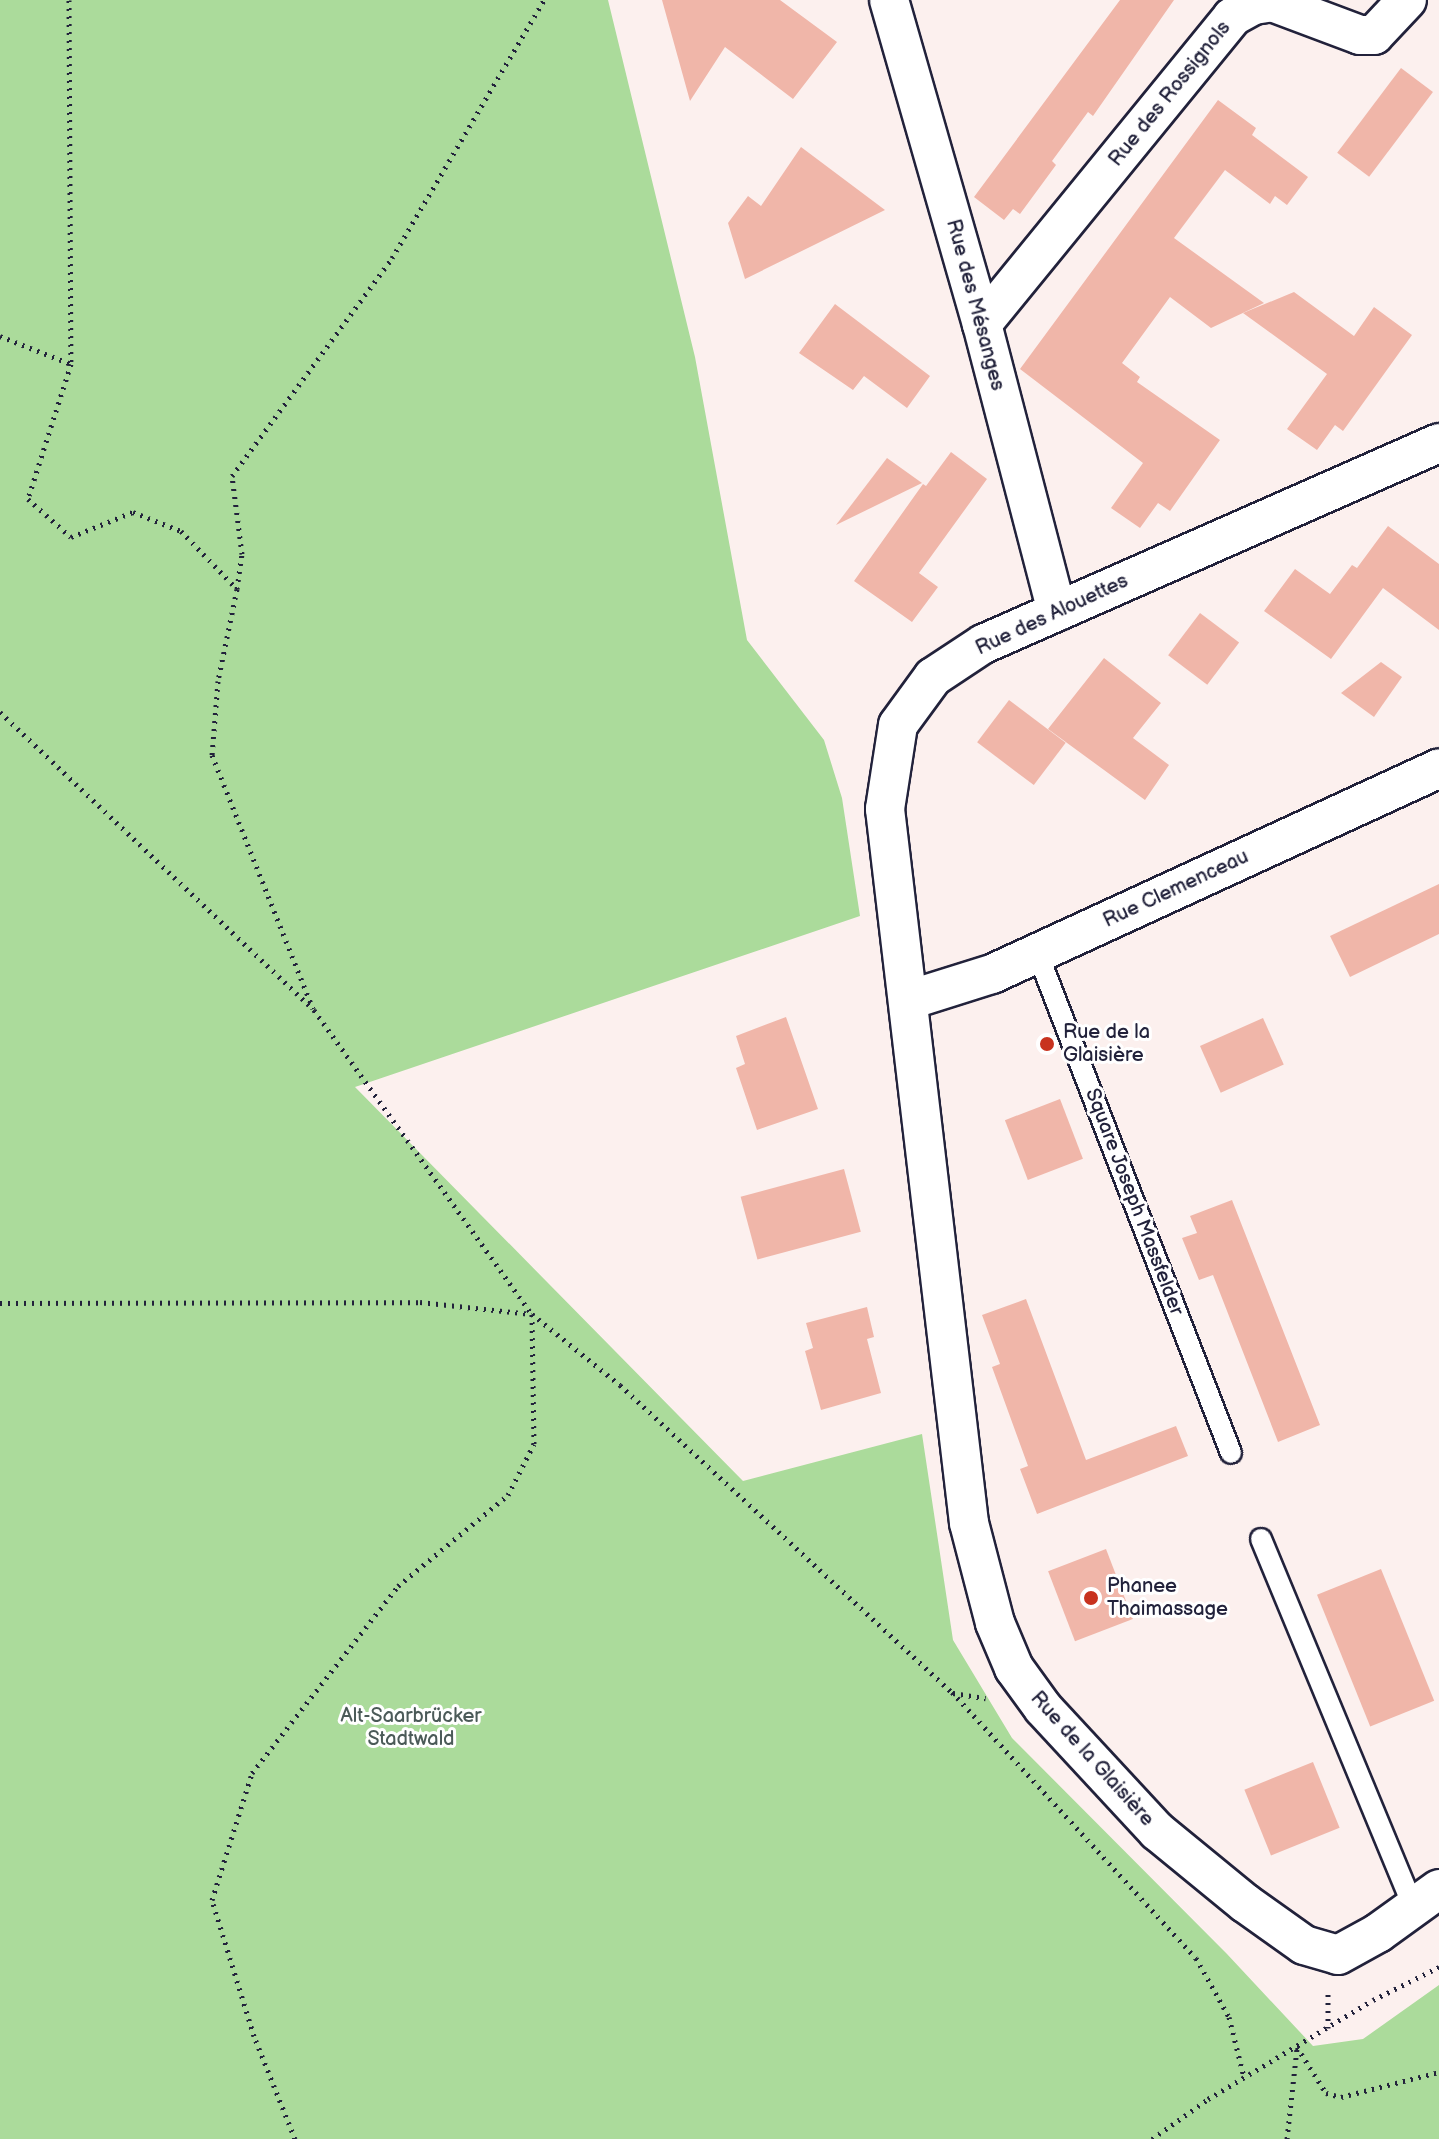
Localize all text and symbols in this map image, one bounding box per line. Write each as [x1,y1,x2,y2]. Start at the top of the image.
street label: Rue des Rossignols [1104,17,1236,171]
street label: Rue des Mésanges [941,217,1009,393]
street label: Rue des Alouettes [972,569,1132,661]
street label: Rue Clemenceau [1099,845,1253,933]
place label: Rue de la Glaisière [1063,1020,1150,1067]
marker: Rue de la Glaisière [1038,1035,1056,1053]
street label: Square Joseph Massfelder [1079,1085,1189,1319]
place label: Phanee Thaimassage [1107,1574,1228,1621]
marker: Phanee Thaimassage [1082,1589,1100,1607]
street label: Rue de la Glaisière [1025,1687,1159,1831]
park label: Alt-Saarbrücker Stadtwald [340,1705,482,1752]

